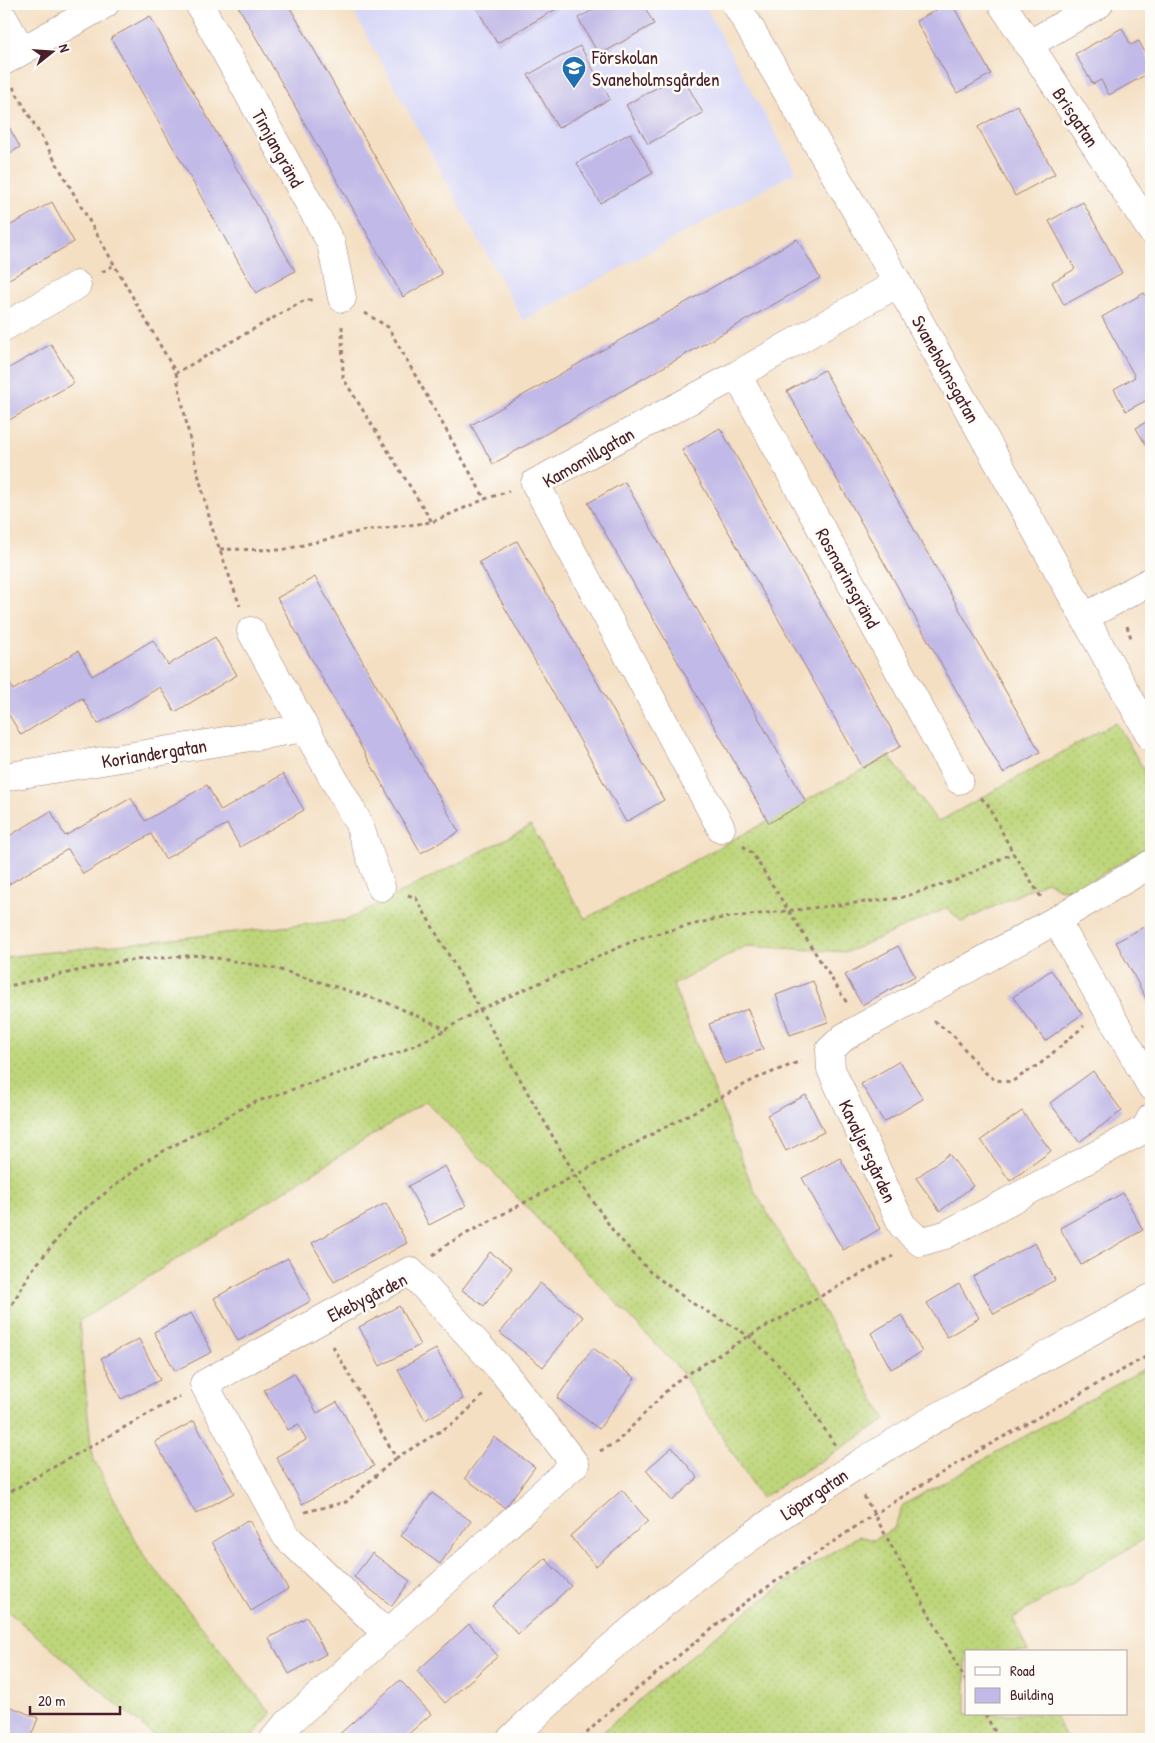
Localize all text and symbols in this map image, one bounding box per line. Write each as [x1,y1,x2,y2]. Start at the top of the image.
north arrow [28,28,78,78]
text: N [55,42,75,55]
place label: Förskolan Svaneholmsgården [591,44,720,92]
school or university icon: Förskolan Svaneholmsgården [561,55,587,89]
street label: Brisgatan [1046,82,1106,152]
street label: Timjangränd [246,104,310,192]
street label: Svaneholmsgatan [906,311,986,427]
street label: Kamomillgatan [537,420,639,494]
street label: Rosmarinsgränd [810,523,886,633]
street label: Koriandergatan [100,732,208,774]
street label: Kavaljersgården [833,1095,903,1207]
street label: Ekebygården [323,1266,411,1328]
street label: Löpargatan [775,1462,853,1526]
legend [965,1650,1128,1716]
text: Road [1010,1660,1035,1681]
scale bar [30,1683,120,1715]
text: Building [1010,1684,1054,1705]
text: 20 m [38,1690,65,1711]

